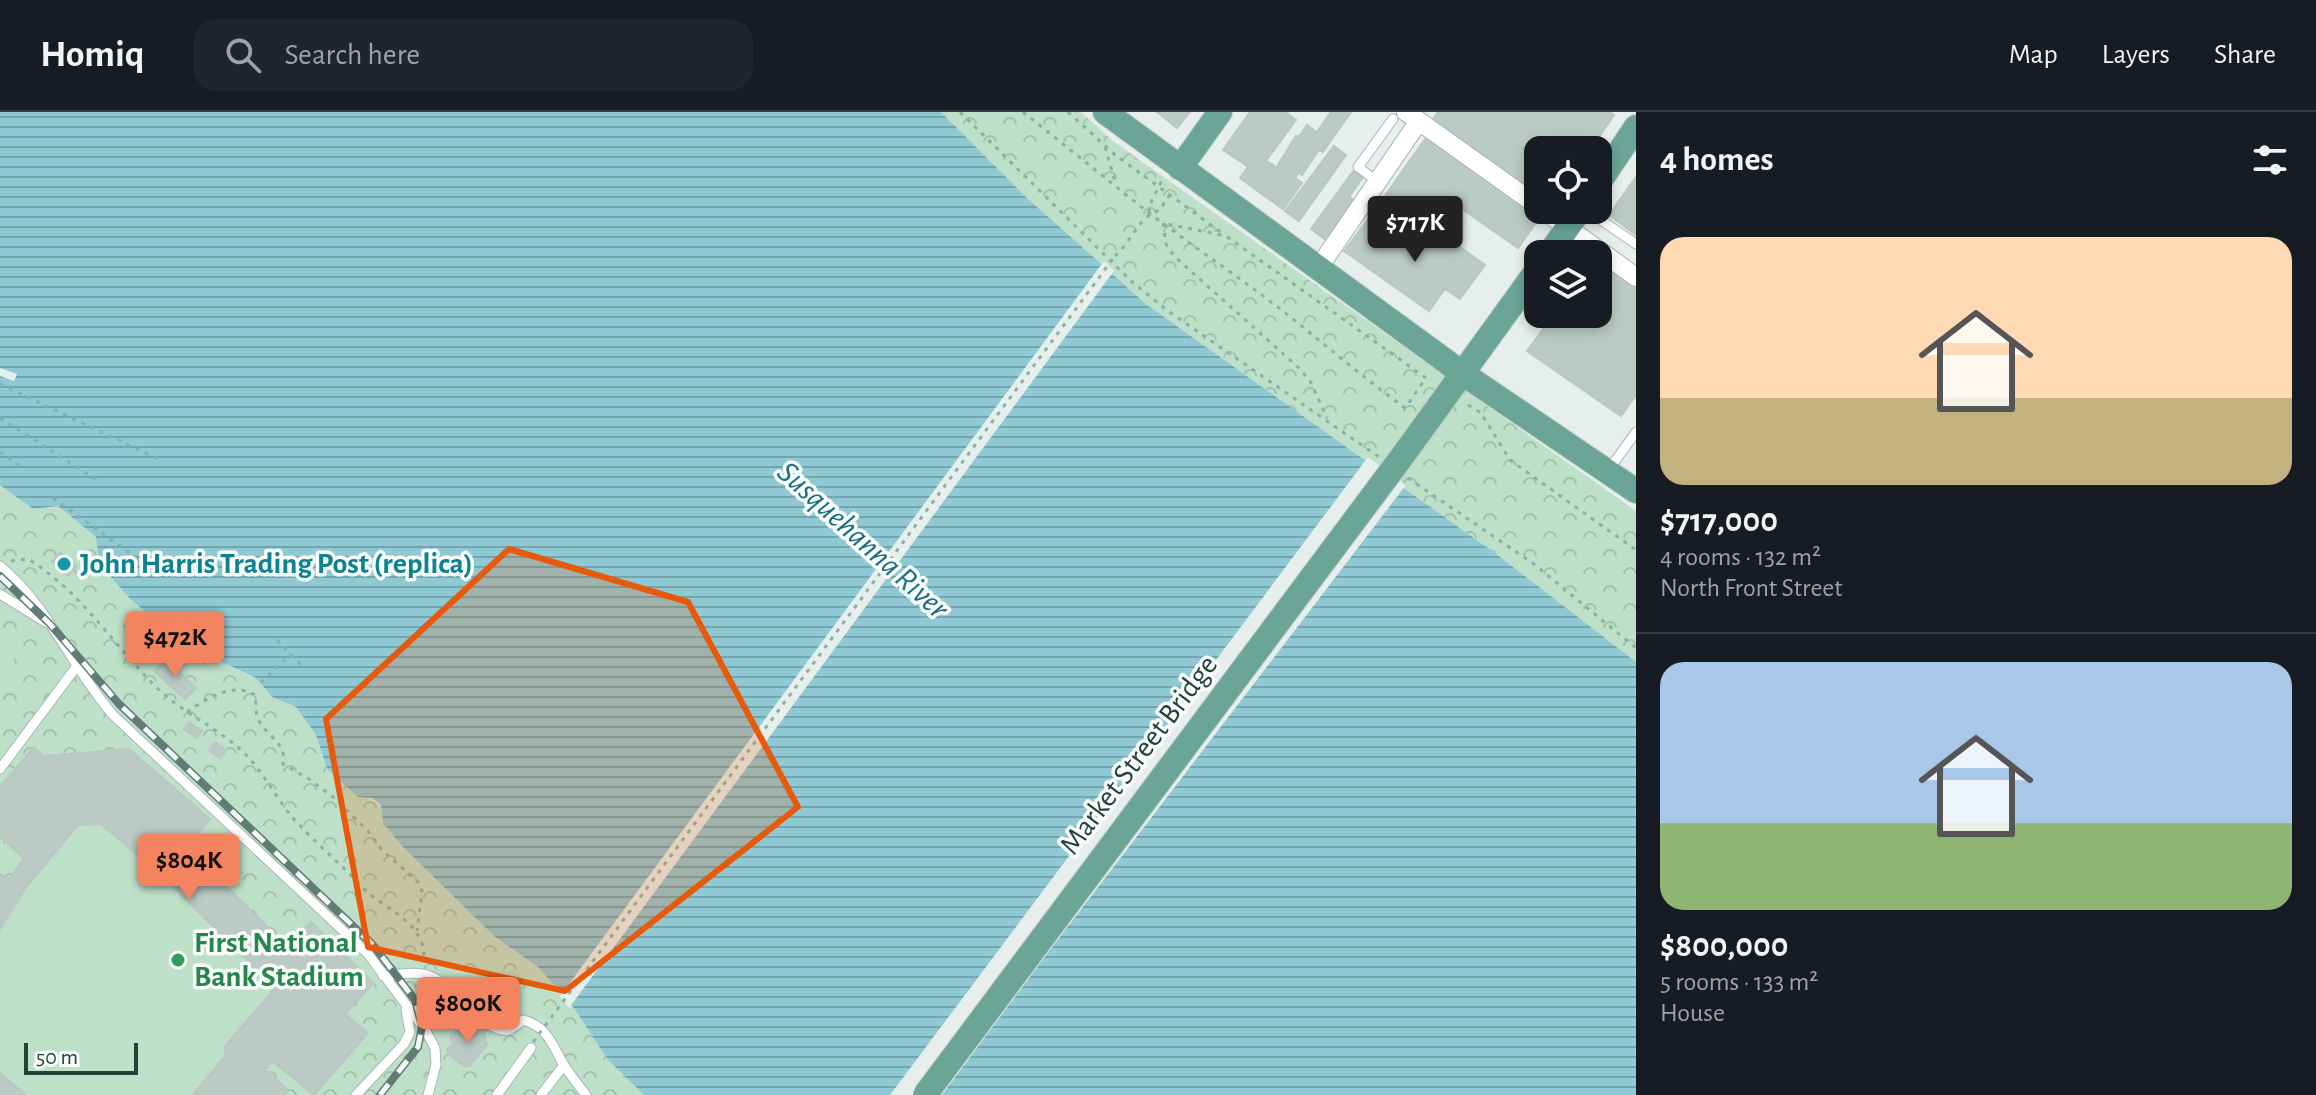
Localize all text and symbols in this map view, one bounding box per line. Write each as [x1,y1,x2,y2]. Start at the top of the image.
search box [193,19,753,91]
icon: search [221,33,265,77]
text: Homiq [40,36,145,74]
text: Search here [285,40,420,70]
text: Map [2009,41,2058,69]
text: Layers [2102,41,2170,69]
text: Share [2214,41,2276,69]
map controls [1524,136,1612,328]
button: locate [1524,136,1612,224]
icon: filters [2248,138,2292,182]
text: 4 homes [1660,143,1774,177]
pin: $717K [1359,196,1471,264]
text: $717K [1386,209,1444,235]
button: layers [1524,240,1612,328]
icon: home [1904,289,2048,433]
water label: Susquehanna River [771,455,956,626]
text: $717,000 [1660,504,1778,538]
text: 4 rooms · 132 m² [1660,544,1821,570]
place label: John Harris Trading Post (replica) [80,549,473,579]
marker: John Harris Trading Post (replica) [55,555,73,573]
text: North Front Street [1660,575,1843,601]
pin: $472K [119,611,231,679]
text: $472K [143,624,207,650]
street label: Market Street Bridge [1055,650,1223,860]
icon: home [1904,714,2048,858]
pin: $804K [133,834,245,902]
text: $804K [156,847,222,873]
place label: First National Bank Stadium [194,928,364,992]
text: $800,000 [1660,929,1788,963]
marker: First National Bank Stadium [169,951,187,969]
text: 5 rooms · 133 m² [1660,969,1818,995]
pin: $800K [412,977,524,1045]
text: $800K [435,990,501,1016]
text: House [1660,1000,1725,1026]
scale bar [24,1039,138,1075]
text: 50 m [36,1046,78,1068]

